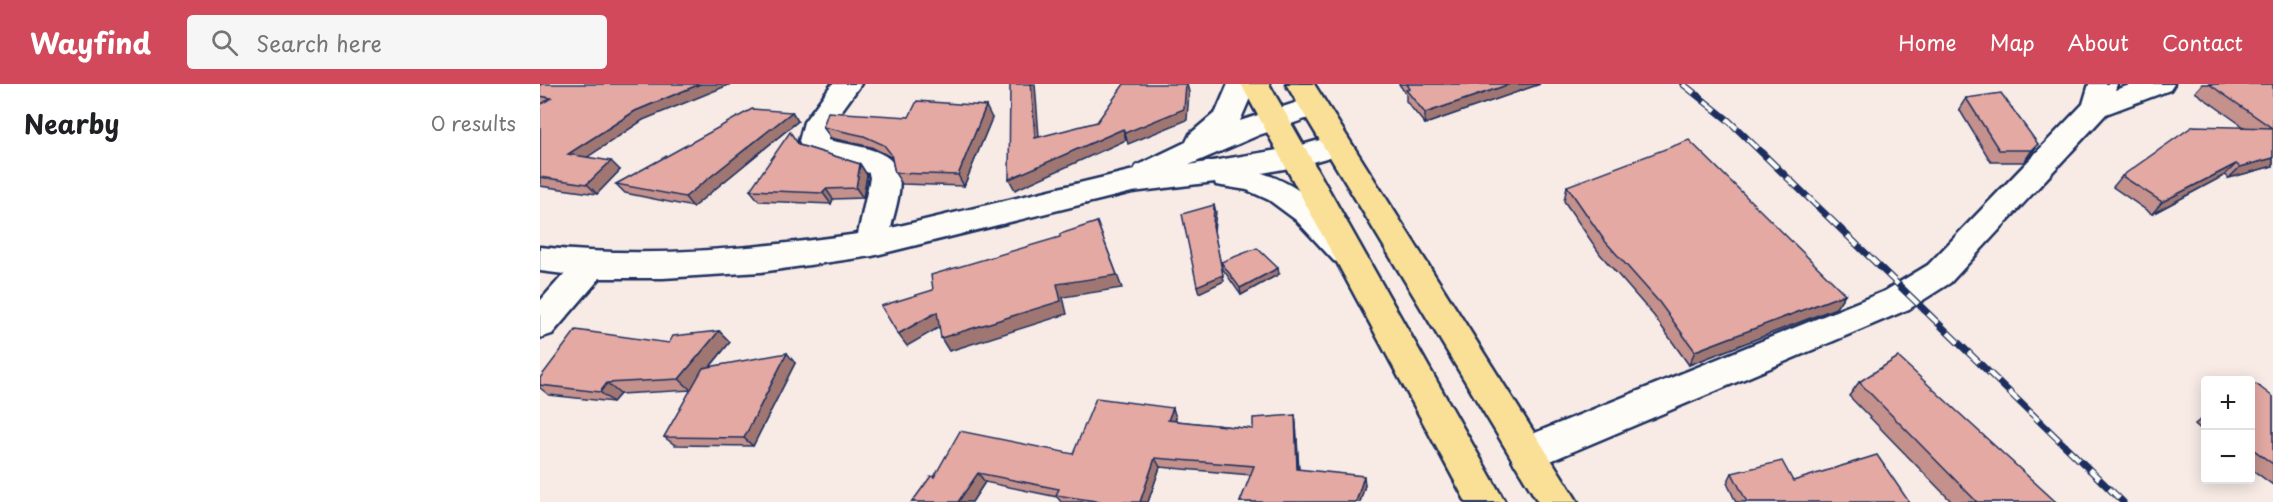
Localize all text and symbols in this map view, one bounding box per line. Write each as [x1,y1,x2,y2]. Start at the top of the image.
search box [187,15,607,69]
text: Wayfind [30,21,151,64]
icon: search [208,26,241,59]
text: Search here [256,26,382,59]
text: Home [1898,26,1957,58]
text: Map [1990,26,2035,58]
text: About [2068,26,2129,58]
text: Contact [2162,26,2243,58]
text: Nearby [24,104,119,143]
text: 0 results [431,108,516,138]
map controls [2201,376,2255,484]
button: + [2201,376,2255,430]
button: − [2201,430,2255,484]

